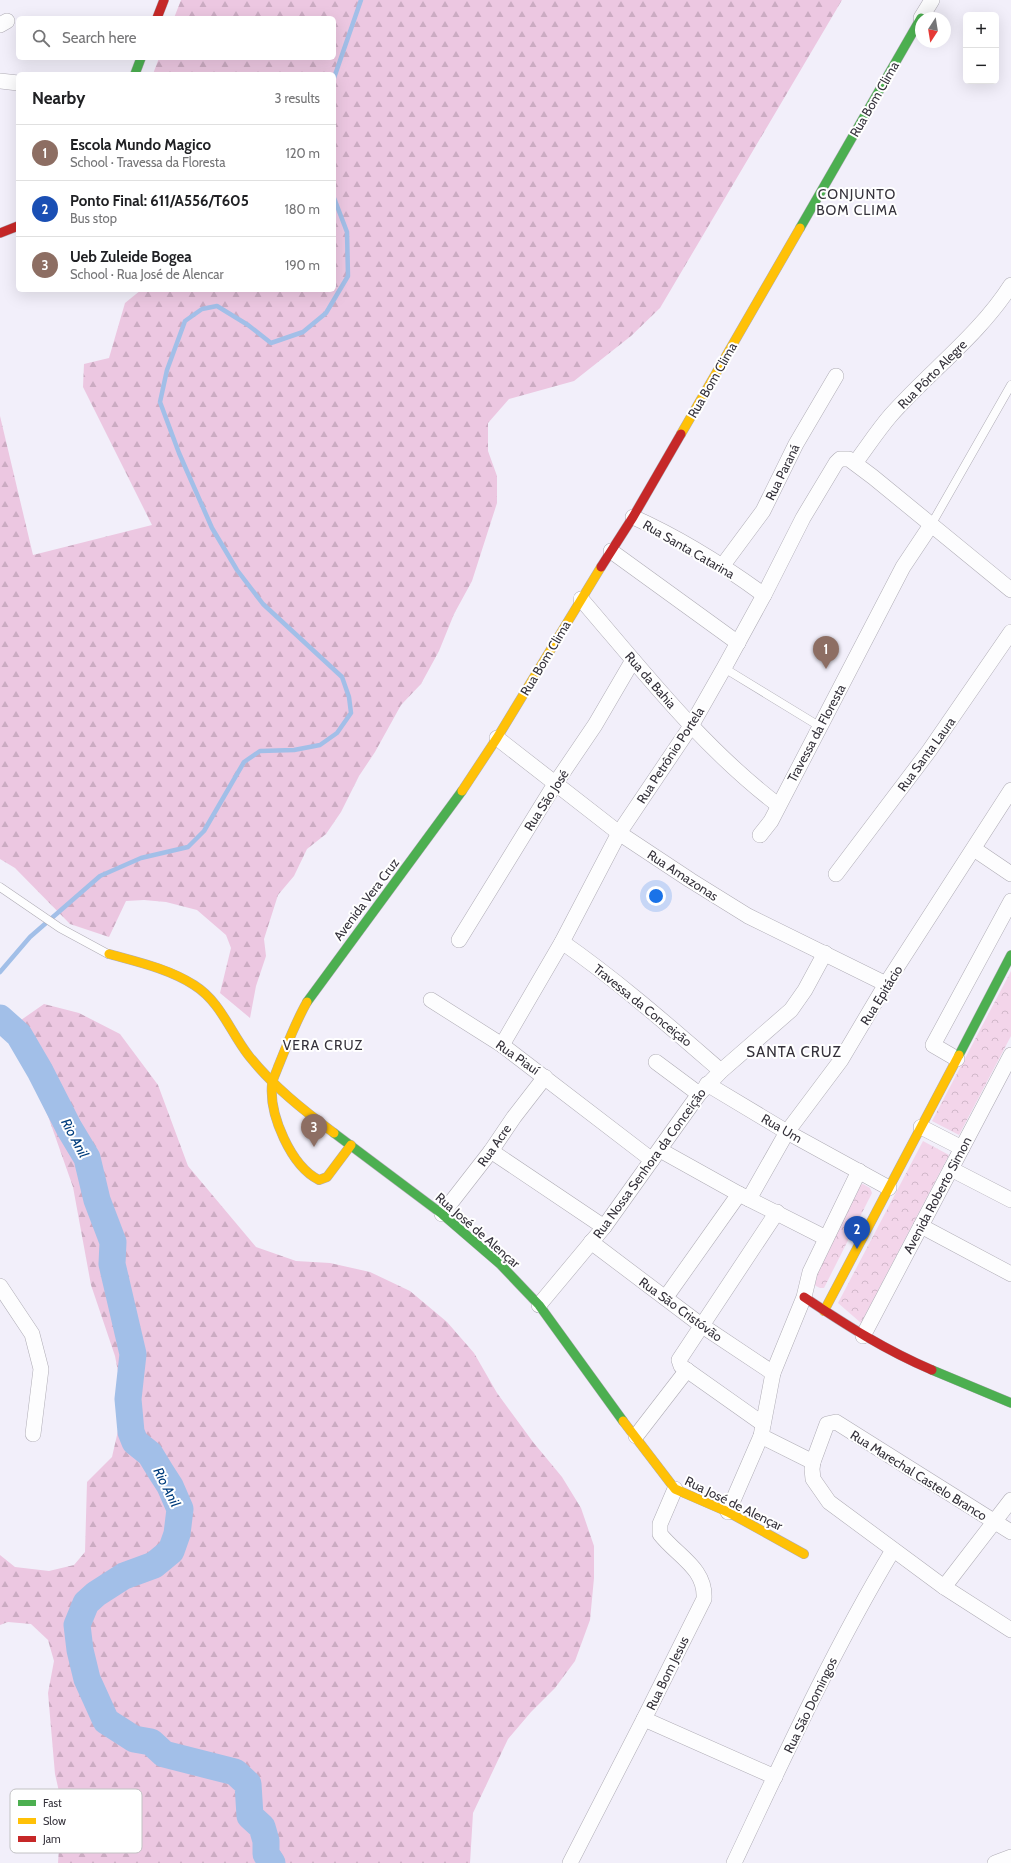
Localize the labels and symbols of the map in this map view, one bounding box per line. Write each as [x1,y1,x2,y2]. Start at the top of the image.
north arrow [915,12,951,48]
street label: Rua Bom Clima [846,58,902,140]
district label: CONJUNTO BOM CLIMA [816,185,898,219]
street label: Rua Pôrto Alegre [894,336,970,412]
street label: Rua Bom Clima [684,339,740,421]
street label: Rua Paraná [761,440,803,503]
street label: Rua Santa Catarina [640,516,738,582]
street label: Rua Bom Clima [516,617,574,698]
pin: 1 [813,636,839,669]
street label: Rua da Bahia [622,648,681,712]
street label: Travessa da Floresta [783,681,849,785]
street label: Rua Petrônio Portela [633,703,708,806]
street label: Rua Santa Laura [894,713,959,794]
street label: Rua São José [520,766,572,834]
street label: Rua Amazonas [645,846,722,904]
street label: Avenida Vera Cruz [330,855,402,943]
your location [646,886,666,906]
street label: Travessa da Conceição [591,960,695,1050]
street label: Rua Epitácio [856,962,906,1028]
district label: VERA CRUZ [283,1036,363,1054]
street label: Rua Piauí [493,1036,543,1078]
district label: SANTA CRUZ [746,1043,842,1061]
street label: Rua Nossa Senhora da Conceição [589,1085,709,1241]
street label: Rua Um [759,1110,805,1146]
pin: 3 [301,1114,327,1147]
water label: Rio Anil [57,1115,93,1162]
street label: Rua Acre [474,1120,515,1169]
street label: Avenida Roberto Simon [899,1134,975,1256]
street label: Rua José de Alençar [432,1189,524,1272]
pin: 2 [844,1216,870,1249]
street label: Rua São Cristóvão [636,1273,726,1345]
street label: Rua Marechal Castelo Branco [848,1426,990,1524]
water label: Rio Anil [149,1464,185,1511]
street label: Rua José de Alençar [682,1472,786,1534]
street label: Rua Bom Jesus [642,1633,692,1713]
street label: Rua São Domingos [780,1654,840,1755]
legend [10,1789,142,1853]
text: Fast [43,1796,62,1810]
text: Slow [43,1814,66,1828]
text: Jam [42,1832,61,1846]

